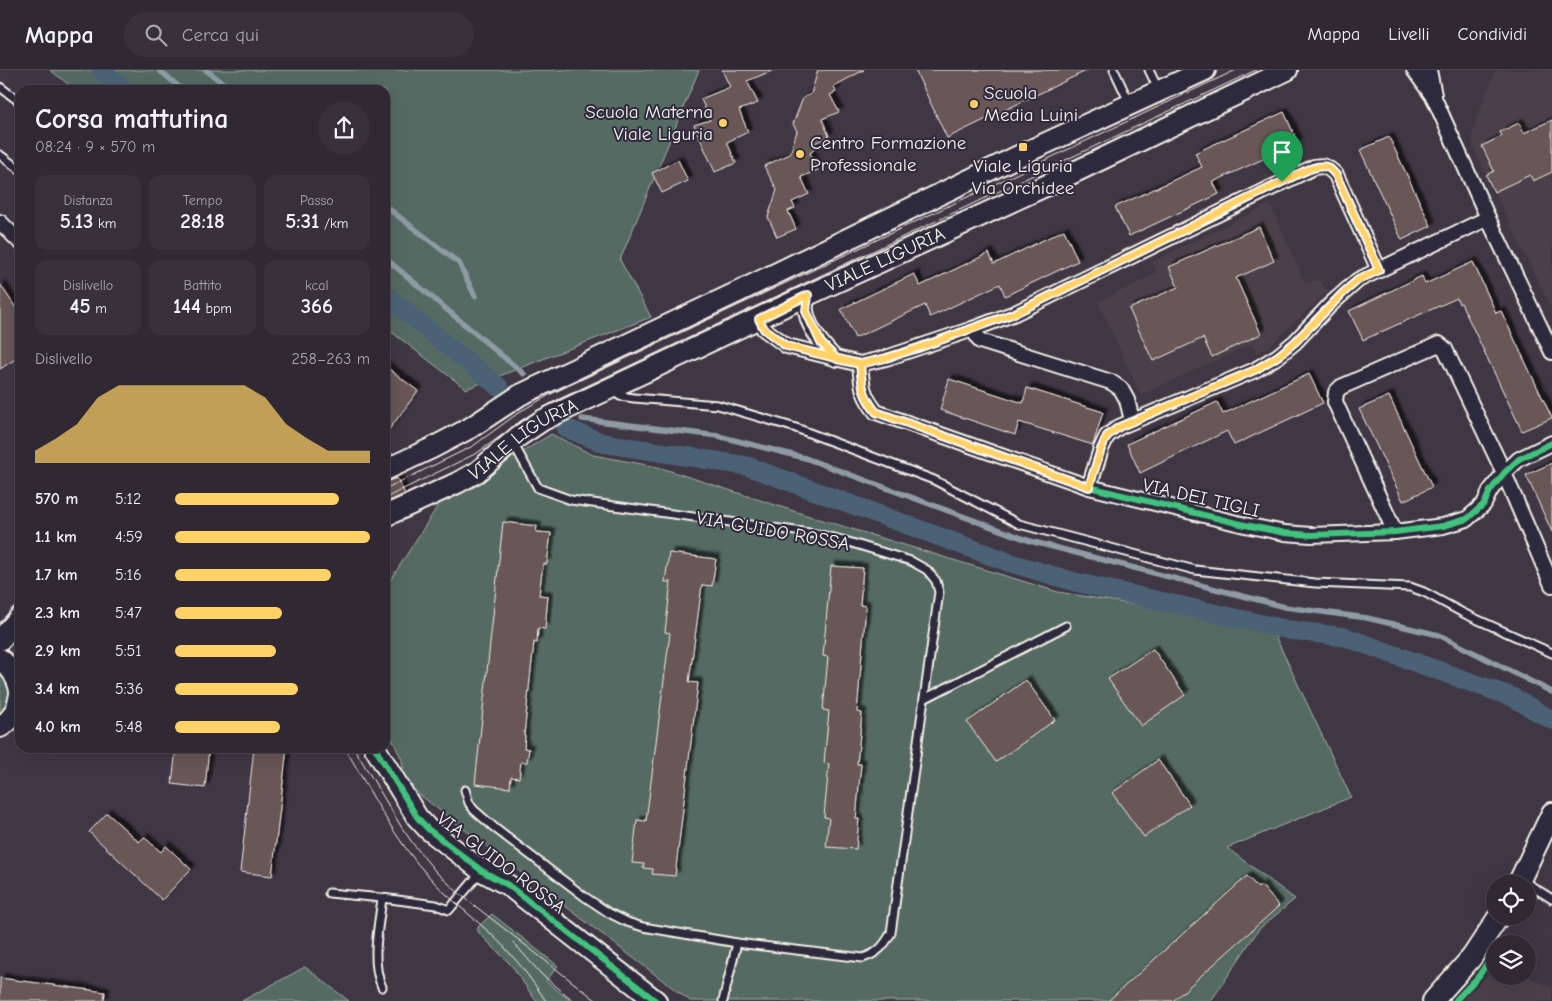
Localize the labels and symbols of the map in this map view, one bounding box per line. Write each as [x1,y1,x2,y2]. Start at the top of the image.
place label: Scuola Media Luini [984,82,1078,126]
marker: Scuola Media Luini [968,98,980,110]
place label: Scuola Materna Viale Liguria [585,101,713,145]
marker: Scuola Materna Viale Liguria [717,117,729,129]
pin [1261,131,1303,182]
place label: Centro Formazione Professionale [810,132,966,176]
marker: Viale Liguria Via Orchidee [1017,141,1029,153]
marker: Centro Formazione Professionale [794,148,806,160]
place label: Viale Liguria Via Orchidee [972,155,1074,199]
street label: VIALE LIGURIA [822,223,948,297]
street label: VIALE LIGURIA [465,394,581,485]
street label: VIA DEI TIGLI [1140,474,1262,522]
street label: VIA GUIDO ROSSA [695,507,851,555]
street label: VIA GUIDO ROSSA [432,807,570,919]

